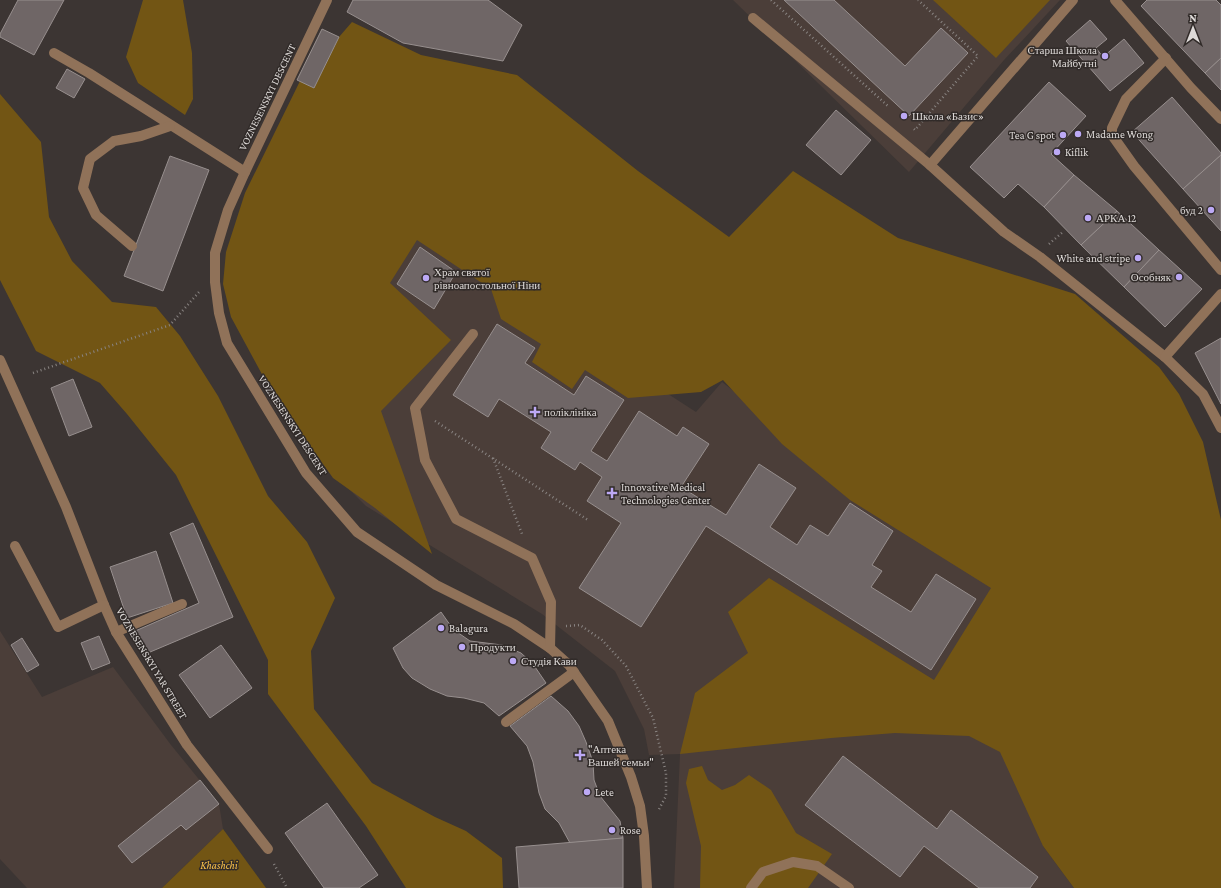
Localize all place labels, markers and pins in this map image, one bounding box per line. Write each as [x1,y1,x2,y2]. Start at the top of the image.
place label: Старша Школа Майбутні [1027,44,1097,69]
marker: Старша Школа Майбутні [1100,51,1110,61]
place label: Школа «Базис» [912,110,984,122]
marker: Школа «Базис» [899,111,909,121]
place label: Madame Wong [1086,128,1154,141]
place label: Tea G spot [1009,129,1055,142]
marker: Madame Wong [1073,129,1083,139]
marker: Tea G spot [1058,130,1068,140]
place label: Kiflik [1065,146,1089,158]
marker: Kiflik [1052,147,1062,157]
place label: буд 2 [1180,204,1203,216]
marker: буд 2 [1206,205,1216,215]
place label: АРКА 12 [1096,212,1136,224]
marker: АРКА 12 [1083,213,1093,223]
place label: White and stripe [1056,252,1130,265]
marker: White and stripe [1133,253,1143,263]
place label: Храм святої рівноапостольної Ніни [434,266,540,291]
place label: Особняк [1131,271,1172,283]
marker: Особняк [1174,272,1184,282]
marker: Храм святої рівноапостольної Ніни [421,273,431,283]
marker: поліклініка [529,406,541,418]
place label: поліклініка [544,406,597,418]
place label: Innovative Medical Technologies Center [621,481,711,507]
marker: Innovative Medical Technologies Center [606,487,618,499]
place label: Balagura [449,622,488,635]
marker: Balagura [436,623,446,633]
place label: Продукти [470,641,516,653]
marker: Продукти [457,642,467,652]
place label: Студія Кави [521,655,577,667]
marker: Студія Кави [508,656,518,666]
place label: "Аптека Вашей семьи" [588,743,654,768]
marker: "Аптека Вашей семьи" [575,750,585,760]
place label: Lete [595,786,614,798]
marker: Lete [582,787,592,797]
place label: Rose [620,824,641,836]
marker: Rose [607,825,617,835]

